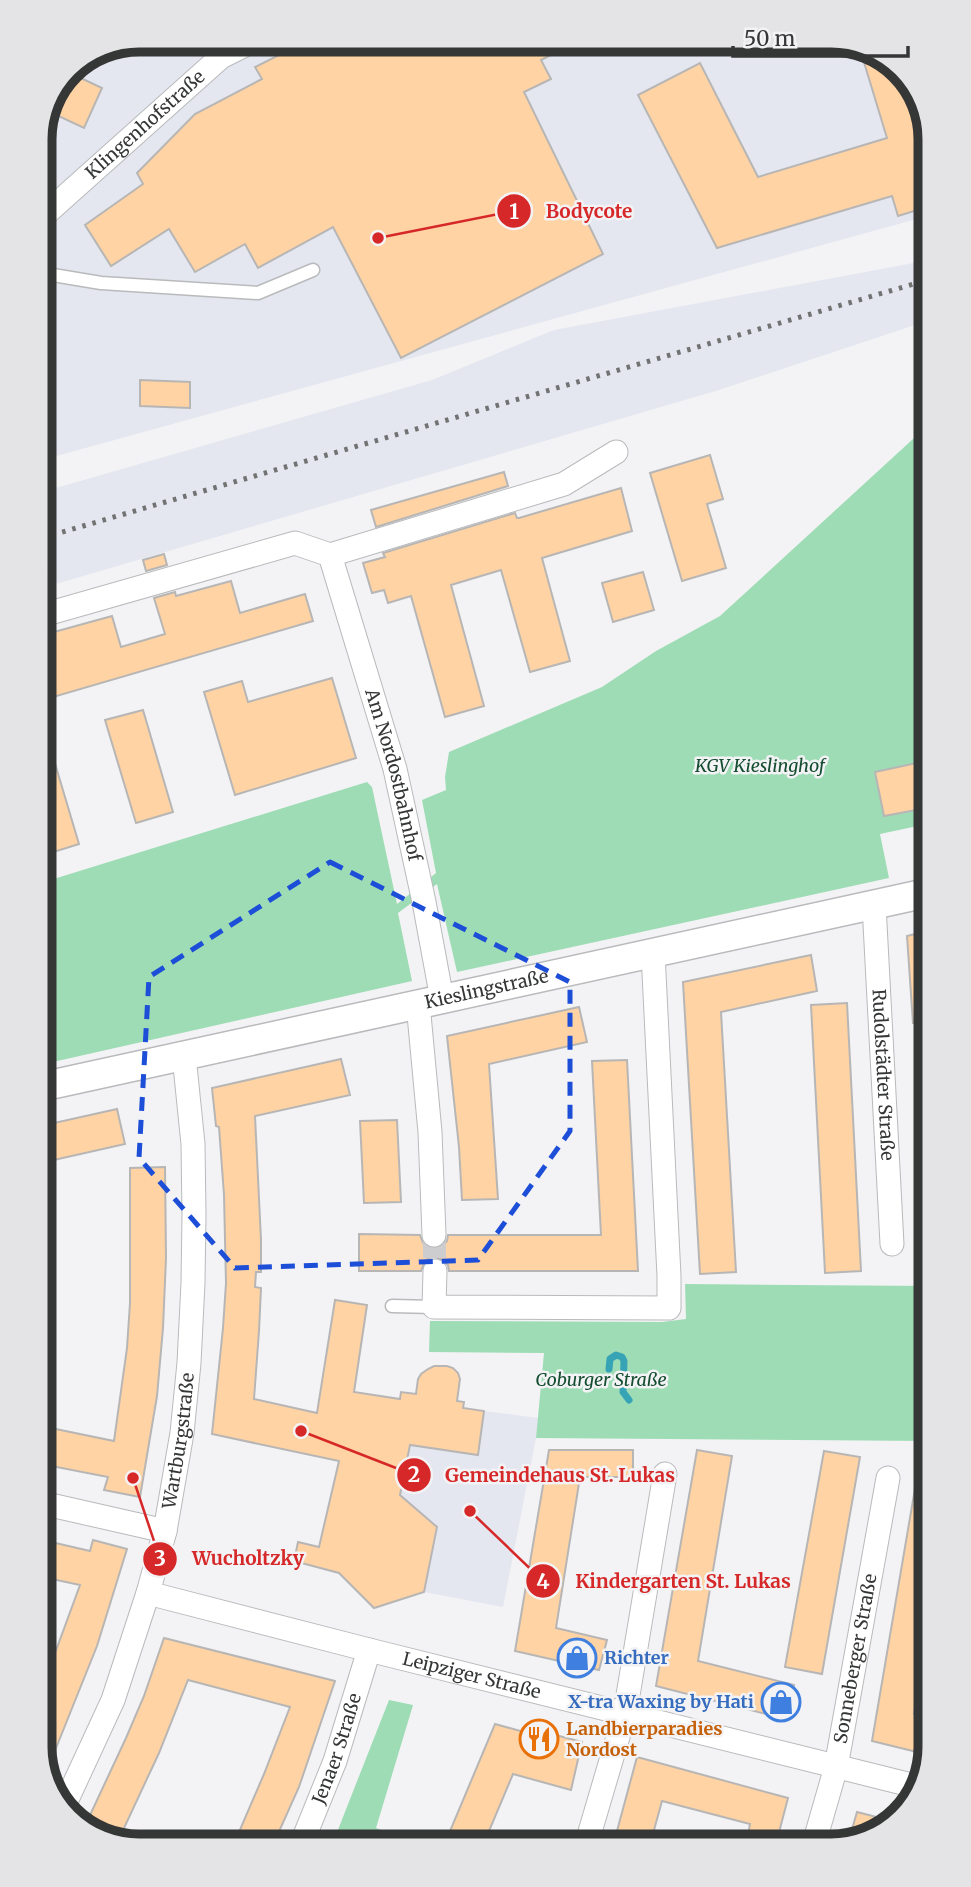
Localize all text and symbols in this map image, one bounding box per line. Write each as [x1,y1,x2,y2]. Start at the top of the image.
scale bar [733,14,908,58]
text: 50 m [744,25,795,52]
street label: Klingenhofstraße [81,65,209,184]
callout: Bodycote [496,191,646,231]
text: 1 [509,198,519,225]
text: Bodycote [546,199,632,223]
street label: Am Nordostbahnhof [360,685,427,864]
park label: KGV Kieslinghof [694,754,827,777]
street label: Kieslingstraße [422,964,550,1014]
street label: Rudolstädter Straße [867,988,900,1161]
park label: Coburger Straße [535,1368,667,1391]
street label: Wartburgstraße [157,1372,199,1512]
callout: Gemeindehaus St. Lukas [396,1455,689,1495]
text: 2 [408,1461,420,1488]
text: Gemeindehaus St. Lukas [445,1463,675,1487]
callout: Wucholtzky [143,1539,317,1579]
text: 3 [154,1545,166,1572]
text: Wucholtzky [191,1546,305,1570]
callout: Kindergarten St. Lukas [526,1561,805,1601]
text: 4 [536,1568,550,1595]
text: Kindergarten St. Lukas [575,1569,791,1593]
street label: Sonneberger Straße [828,1572,882,1745]
shop icon: Richter [556,1637,598,1679]
place label: Richter [604,1646,669,1669]
street label: Leipziger Straße [400,1647,543,1703]
shop icon: X-tra Waxing by Hati [760,1681,802,1723]
street label: Jenaer Straße [306,1690,366,1808]
place label: X-tra Waxing by Hati [568,1690,754,1713]
place label: Landbierparadies Nordost [566,1717,723,1761]
restaurant icon: Landbierparadies Nordost [518,1718,560,1760]

